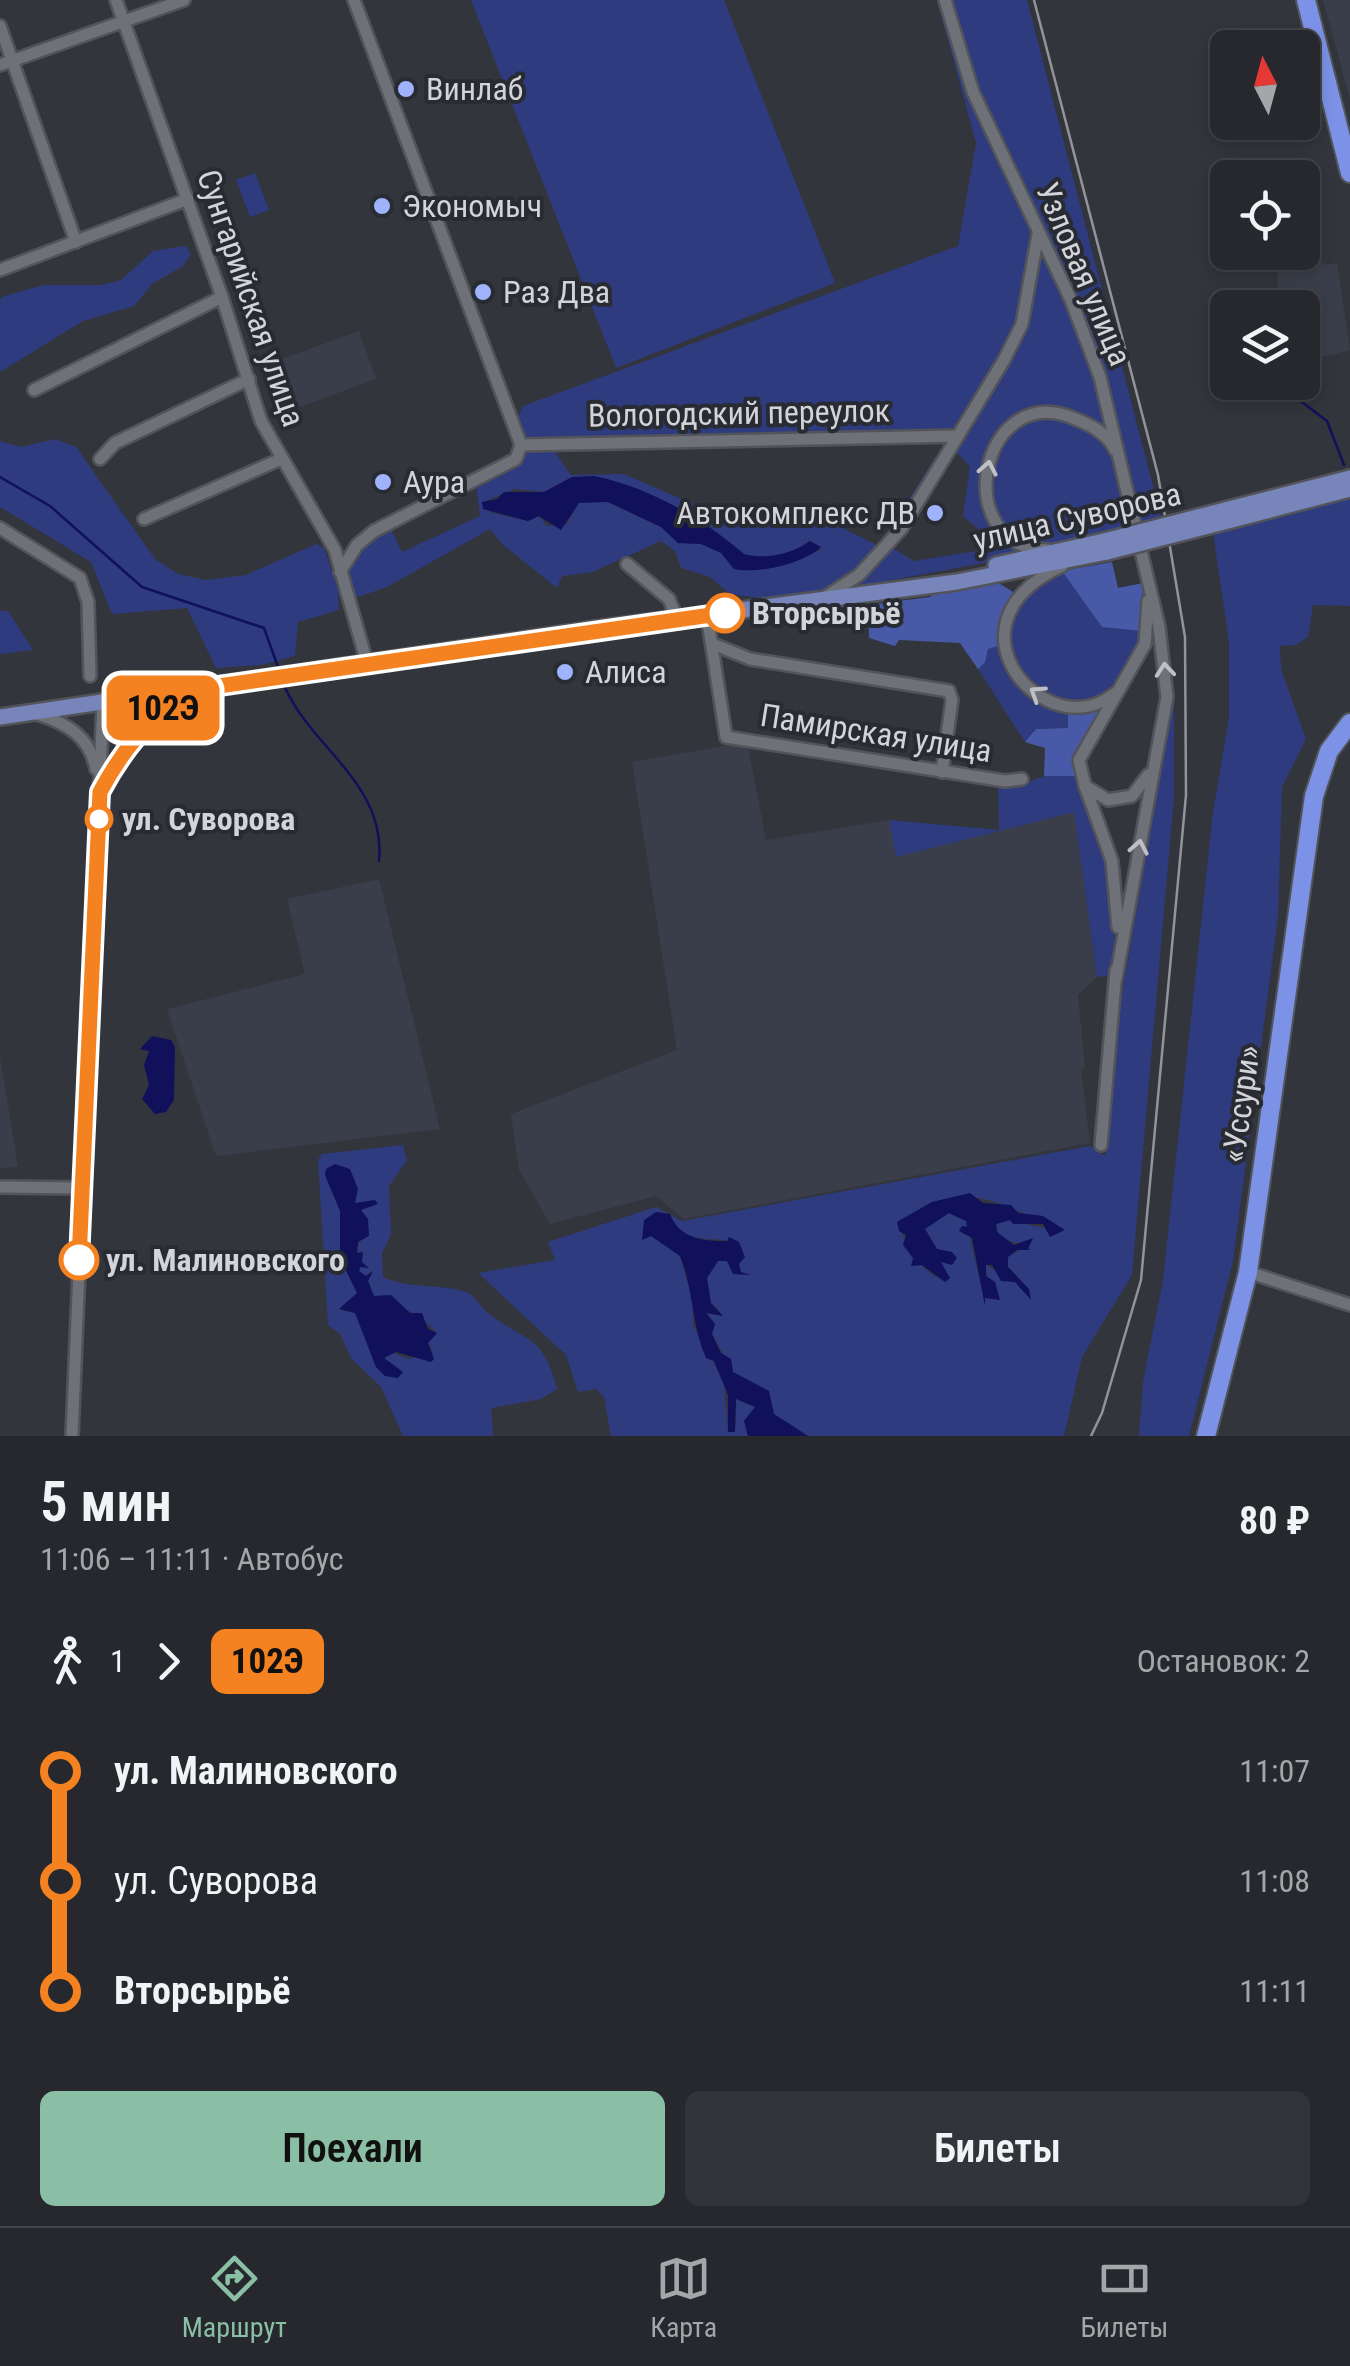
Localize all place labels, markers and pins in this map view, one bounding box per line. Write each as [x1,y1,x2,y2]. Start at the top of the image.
place label: Винлаб [426,70,523,108]
marker: Винлаб [395,78,417,100]
place label: Экономыч [402,187,542,225]
marker: Экономыч [371,195,393,217]
place label: Раз Два [503,273,610,311]
marker: Раз Два [472,281,494,303]
place label: Аура [403,463,465,501]
marker: Аура [372,471,394,493]
place label: Автокомплекс ДВ [676,494,915,532]
marker: Автокомплекс ДВ [924,502,946,524]
marker: Вторсырьё [706,594,744,632]
place label: Вторсырьё [752,594,901,632]
place label: Алиса [585,653,666,691]
marker: Алиса [554,661,576,683]
place label: ул. Суворова [122,800,295,838]
marker: ул. Суворова [86,806,112,832]
marker: ул. Малиновского [60,1241,98,1279]
place label: ул. Малиновского [106,1241,345,1279]

